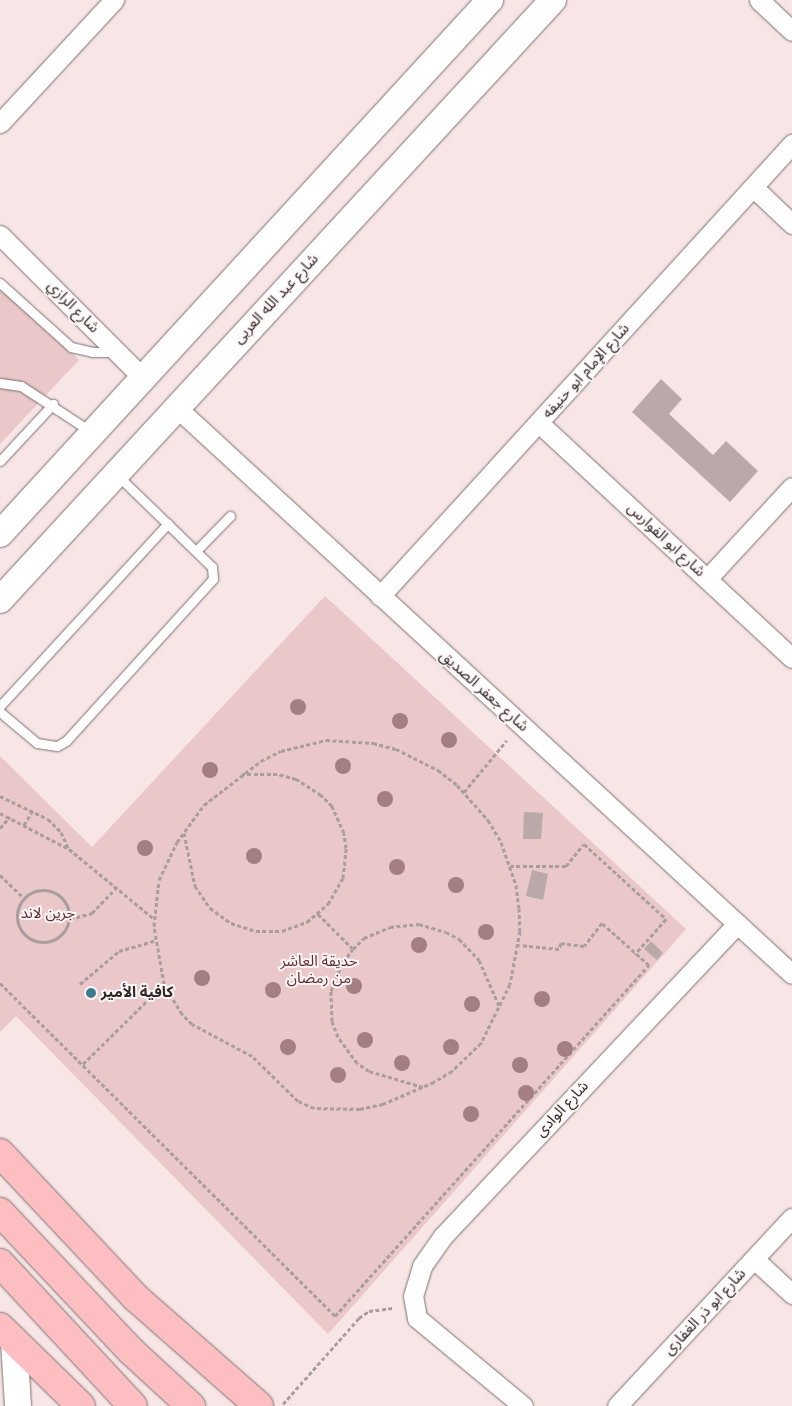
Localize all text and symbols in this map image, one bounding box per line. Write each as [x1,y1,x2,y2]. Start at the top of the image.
street label: شارع عبد الله العربى [230,250,322,348]
street label: شارع الرازي [43,277,103,337]
street label: شارع الإمام ابو حنيفه [539,320,633,422]
street label: شارع ابو الفوارس [623,499,709,581]
street label: شارع جعفر الصديق [436,646,532,736]
park label: جرين لاند [21,905,75,923]
park label: حديقة العاشر من رمضان [280,952,358,987]
place label: كافية الأمير [101,984,173,1002]
marker: كافية الأمير [85,987,97,999]
street label: شارع الوادى [532,1077,592,1141]
street label: شارع ابو ذر الغفارى [660,1265,750,1359]

